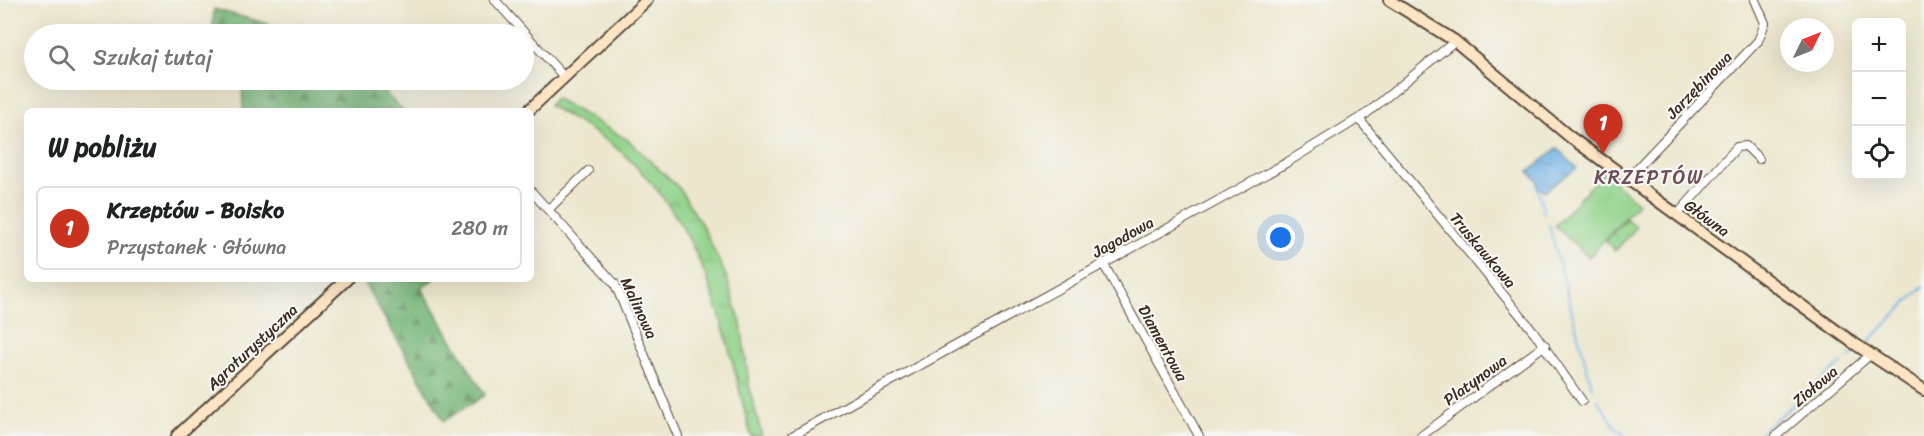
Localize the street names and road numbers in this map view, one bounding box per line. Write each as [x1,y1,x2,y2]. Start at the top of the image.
street label: Jarzębinowa [1658,44,1739,127]
street label: Główna [1678,191,1736,245]
street label: Truskawkowa [1442,205,1524,295]
street label: Jagodowa [1086,208,1159,266]
street label: Malinowa [612,272,666,344]
street label: Agroturystyczna [199,296,305,398]
street label: Diamentowa [1130,299,1197,388]
street label: Platynowa [1437,347,1513,413]
street label: Ziołowa [1785,358,1845,414]

